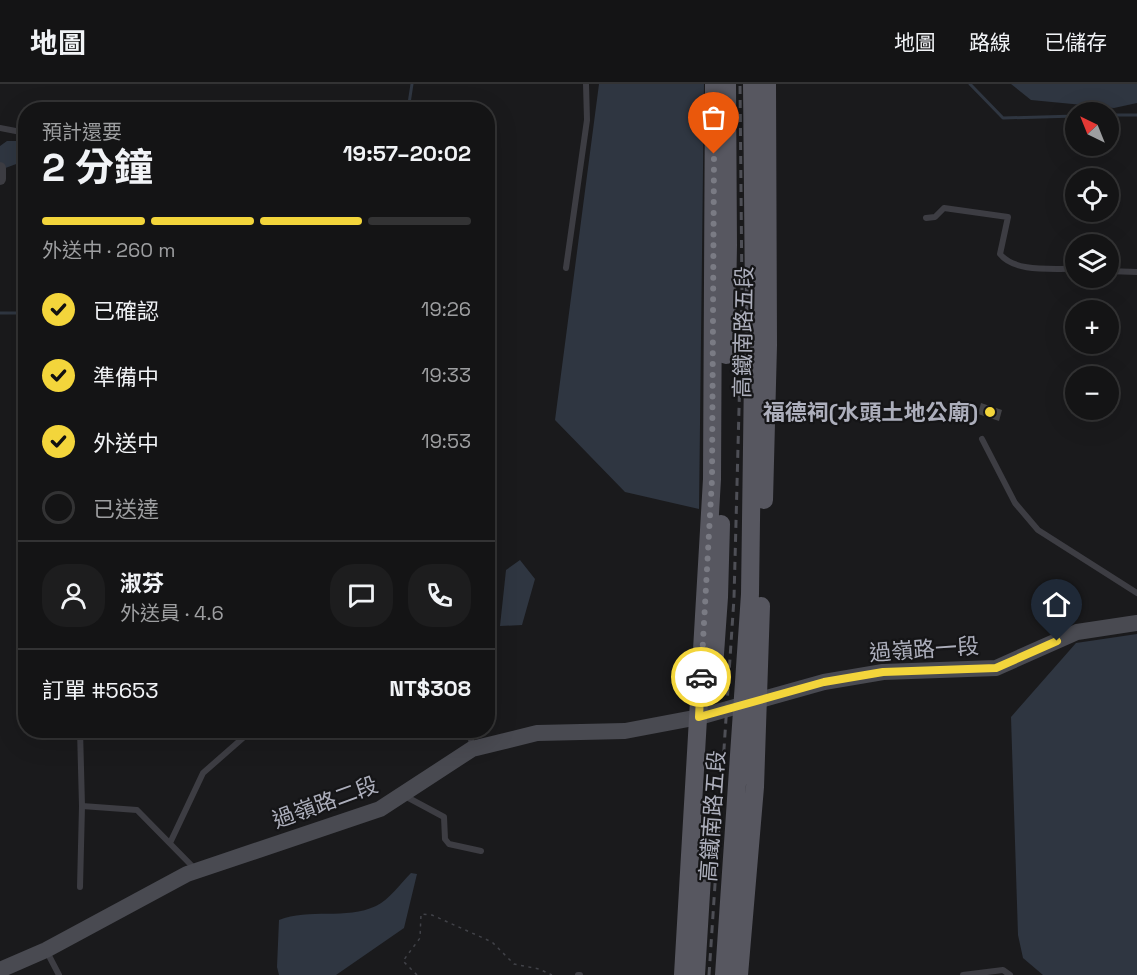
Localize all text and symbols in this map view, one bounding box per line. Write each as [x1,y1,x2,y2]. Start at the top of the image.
text: 地圖 [30,25,86,61]
text: 地圖 [894,29,936,56]
text: 路線 [969,29,1011,56]
text: 已儲存 [1044,29,1107,56]
pin [688,92,739,154]
icon: bag [697,101,730,134]
north arrow [1065,102,1119,156]
map controls [1065,102,1119,420]
text: 預計還要 [42,119,122,145]
text: 19:57–20:02 [343,139,471,167]
text: 2 分鐘 [42,143,153,192]
button: locate [1065,168,1119,222]
button: layers [1065,234,1119,288]
text: 外送中 · 260 m [42,237,175,263]
street label: 高鐵南路五段 [728,266,758,398]
icon: check [42,293,75,326]
text: 19:26 [421,296,471,322]
text: 已確認 [93,297,159,325]
button: + [1065,300,1119,354]
icon: check [42,359,75,392]
text: 19:33 [421,362,471,388]
text: 準備中 [93,363,159,391]
button: − [1065,366,1119,420]
place label: 福德祠(水頭土地公廟) [763,398,978,426]
marker: 福德祠(水頭土地公廟) [983,405,997,419]
icon: check [42,425,75,458]
text: 19:53 [421,428,471,454]
text: 外送中 [93,429,159,457]
text: 已送達 [93,495,159,523]
button: person [42,564,105,627]
button: chat [330,564,393,627]
button: phone [408,564,471,627]
text: 淑芬 [120,569,164,597]
pin [1031,579,1082,641]
icon: home [1040,588,1073,621]
text: 外送員 · 4.6 [120,600,224,626]
street label: 過嶺路一段 [868,631,980,667]
courier [671,647,731,707]
icon: car [685,661,718,694]
text: NT$308 [389,674,471,702]
text: 訂單 #5653 [42,676,159,704]
street label: 高鐵南路五段 [693,749,731,883]
street label: 過嶺路二段 [269,770,381,834]

